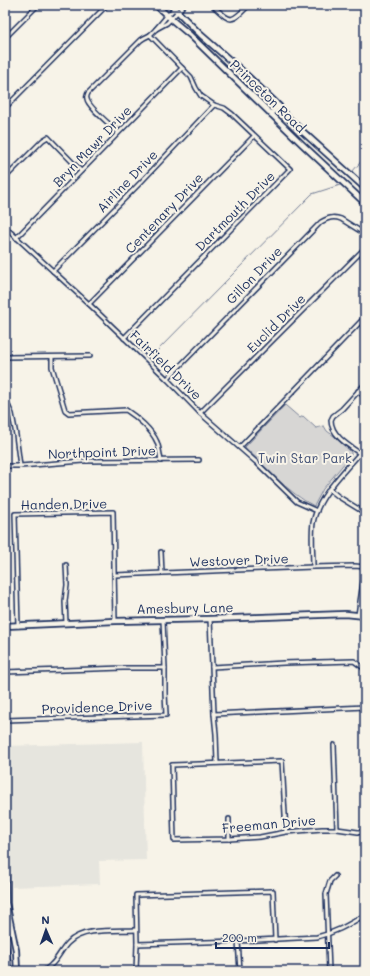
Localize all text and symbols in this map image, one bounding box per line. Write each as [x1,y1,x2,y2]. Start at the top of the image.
street label: Princeton Road [227,55,310,136]
street label: Bryn Mawr Drive [49,101,135,190]
street label: Airline Drive [93,146,161,216]
street label: Dartmouth Drive [191,167,278,254]
street label: Centenary Drive [121,169,206,256]
street label: Gillon Drive [222,242,285,307]
street label: Euclid Drive [243,290,309,356]
street label: Fairfield Drive [127,326,206,403]
street label: Northpoint Drive [48,441,156,462]
park label: Twin Star Park [258,449,352,466]
street label: Handen Drive [21,494,107,513]
street label: Westover Drive [189,549,289,570]
street label: Amesbury Lane [136,598,234,617]
street label: Providence Drive [41,696,153,717]
street label: Freeman Drive [221,811,317,836]
north arrow [26,910,66,950]
text: N [41,912,50,927]
scale bar [216,924,329,950]
text: 200 m [222,929,257,945]

